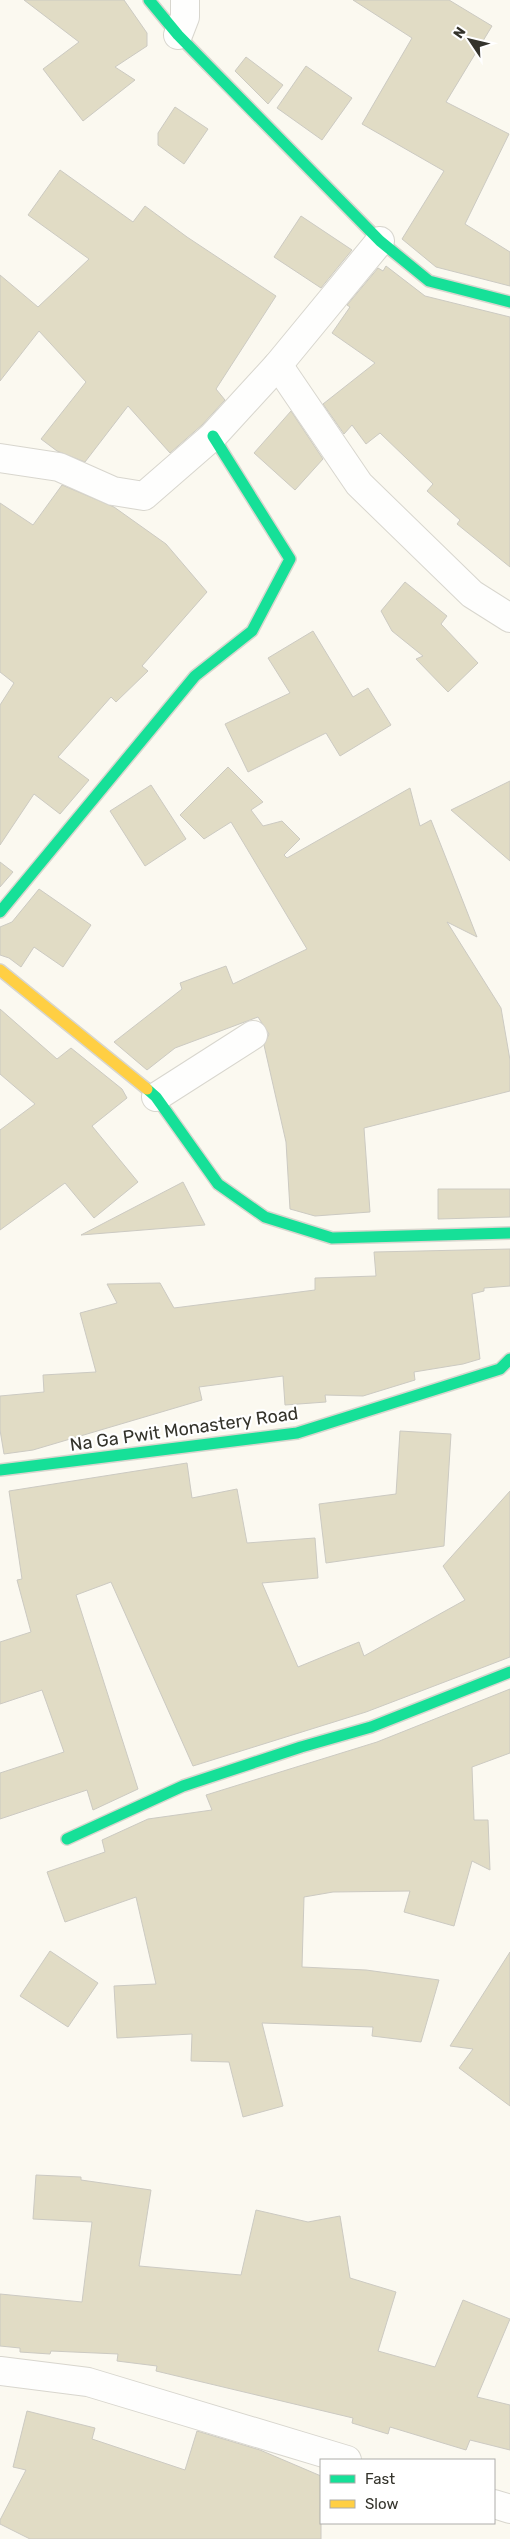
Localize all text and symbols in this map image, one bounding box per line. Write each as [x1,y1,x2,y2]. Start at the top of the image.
north arrow [445,15,495,65]
text: N [450,24,470,42]
street label: Na Ga Pwit Monastery Road [68,1402,300,1456]
legend [320,2459,495,2524]
text: Fast [365,2470,395,2488]
text: Slow [365,2495,398,2513]

